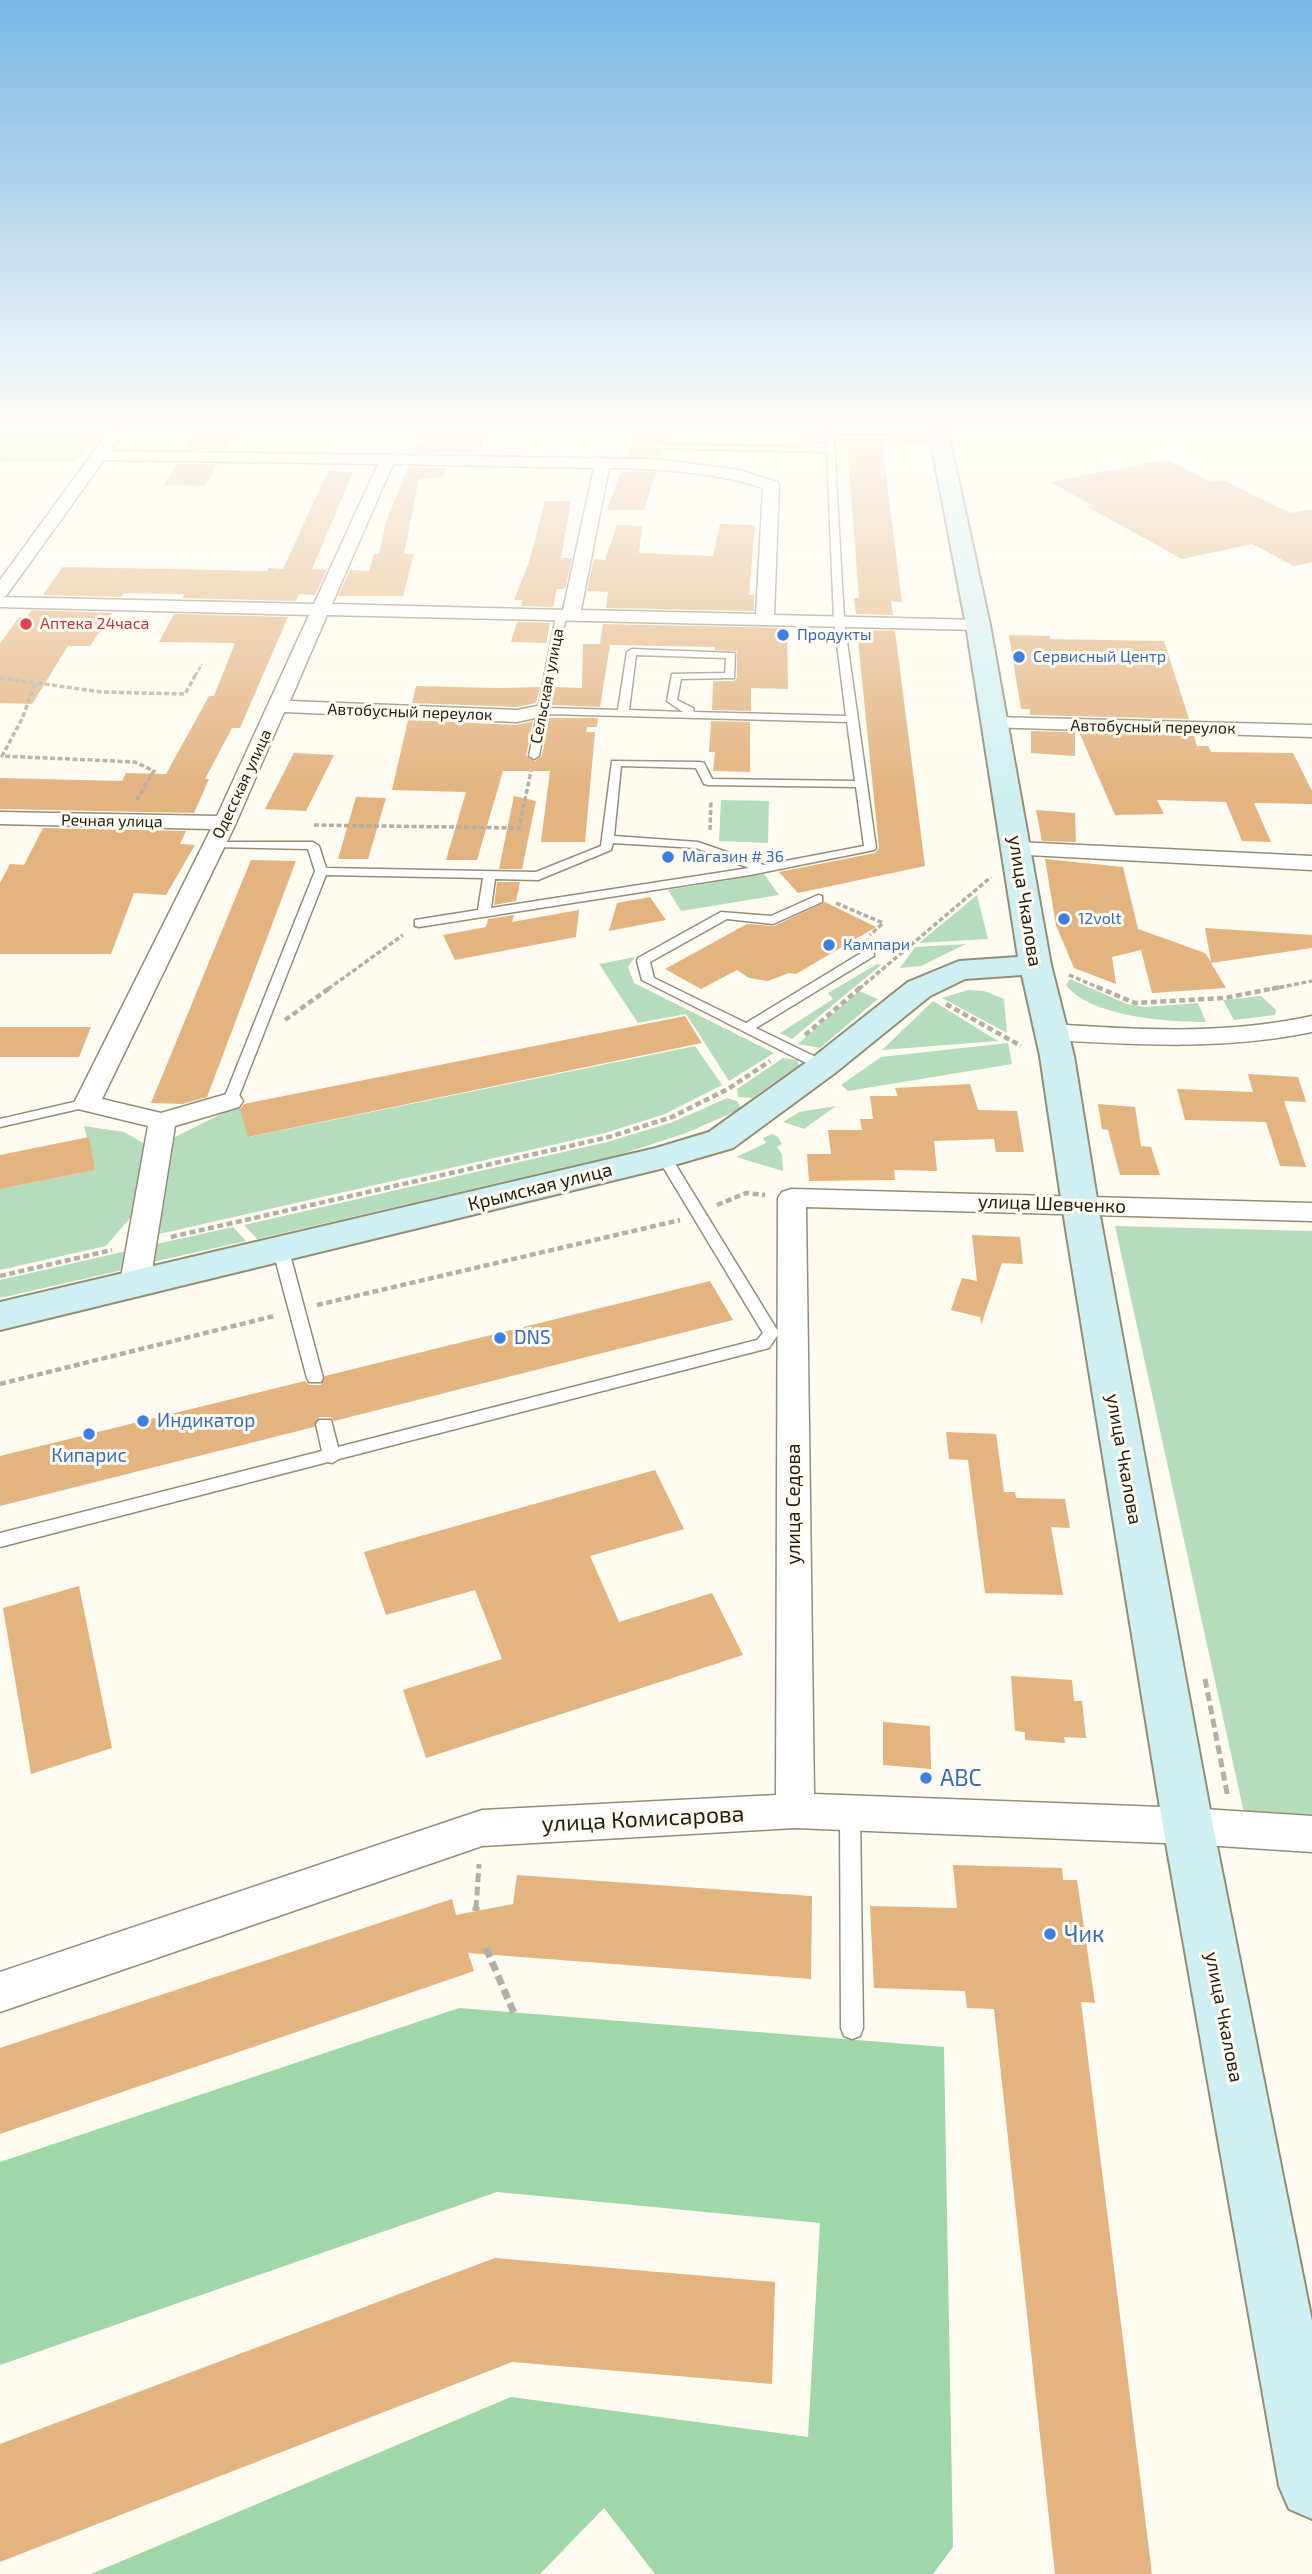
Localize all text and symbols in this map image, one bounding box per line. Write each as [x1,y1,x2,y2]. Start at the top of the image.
place label: Аптека 24часа [40,614,149,634]
marker: Аптека 24часа [18,616,34,632]
place label: Продукты [797,625,872,645]
street label: Сельская улица [526,627,568,745]
marker: Продукты [775,627,791,643]
place label: Сервисный Центр [1033,647,1166,667]
marker: Сервисный Центр [1011,649,1027,665]
street label: Автобусный переулок [327,700,493,724]
street label: Автобусный переулок [1070,716,1236,738]
street label: Одесская улица [208,726,276,842]
street label: Речная улица [61,811,163,831]
street label: улица Чкалова [1003,834,1047,968]
place label: Магазин # 36 [682,847,784,867]
marker: Магазин # 36 [660,849,676,865]
place label: 12volt [1078,909,1122,929]
marker: 12volt [1056,911,1072,927]
place label: Кампари [843,935,910,955]
marker: Кампари [821,937,837,953]
street label: Крымская улица [465,1158,615,1216]
street label: улица Шевченко [978,1190,1126,1218]
place label: DNS [514,1327,551,1349]
marker: DNS [492,1330,508,1346]
street label: улица Чкалова [1101,1392,1147,1526]
place label: Индикатор [157,1410,255,1432]
marker: Индикатор [135,1413,151,1429]
marker: Кипарис [81,1426,97,1442]
street label: улица Седова [783,1443,805,1565]
place label: Кипарис [51,1445,127,1467]
place label: ABC [940,1764,982,1792]
marker: ABC [918,1770,934,1786]
street label: улица Комисарова [541,1800,745,1838]
place label: Чик [1064,1920,1104,1948]
marker: Чик [1042,1926,1058,1942]
street label: улица Чкалова [1200,1950,1248,2084]

